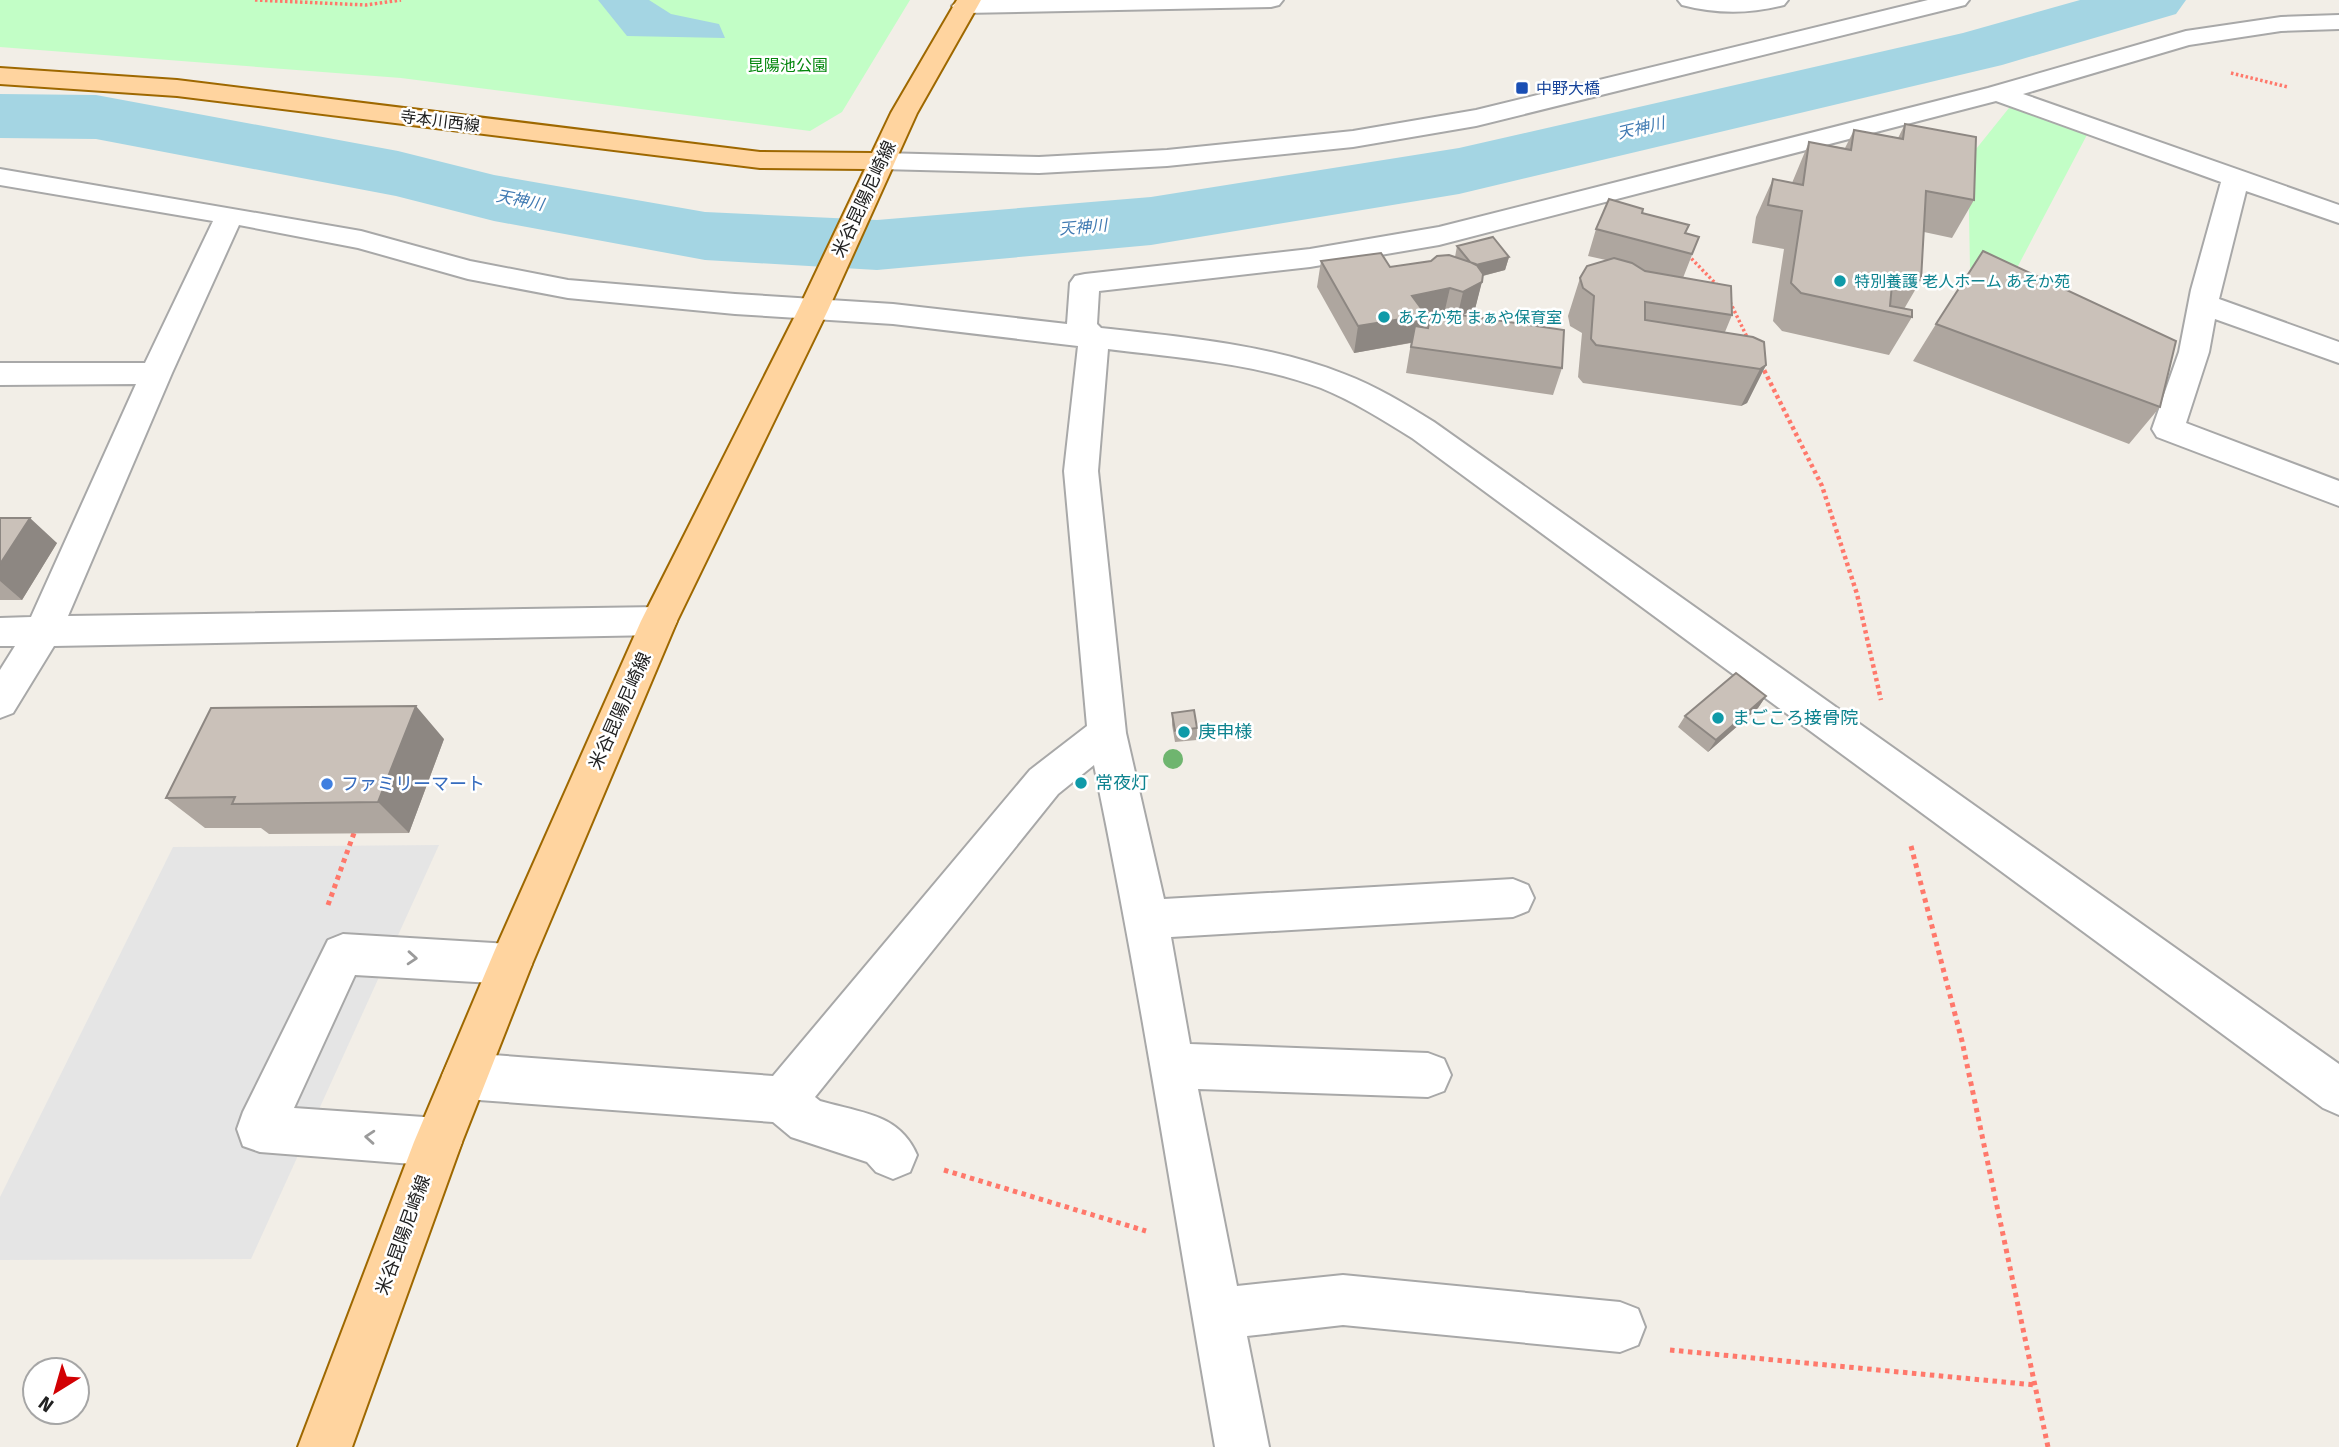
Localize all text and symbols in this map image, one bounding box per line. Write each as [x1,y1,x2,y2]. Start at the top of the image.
park label: 昆陽池公園 [748,56,828,75]
place label: 中野大橋 [1536,79,1600,98]
marker: 中野大橋 [1514,80,1530,96]
street label: 寺本川西線 [399,107,481,135]
water label: 天神川 [1615,113,1668,143]
street label: 米谷昆陽尼崎線 [827,137,901,261]
water label: 天神川 [495,186,547,214]
water label: 天神川 [1058,215,1110,239]
place label: 特別養護 老人ホーム あそか苑 [1854,272,2070,291]
marker: 特別養護 老人ホーム あそか苑 [1832,273,1848,289]
place label: あそか苑 まぁや保育室 [1398,308,1562,327]
marker: あそか苑 まぁや保育室 [1376,309,1392,325]
street label: 米谷昆陽尼崎線 [584,649,656,773]
place label: まごころ接骨院 [1732,707,1858,729]
marker: まごころ接骨院 [1710,710,1726,726]
place label: 庚申様 [1198,721,1252,743]
marker: 庚申様 [1176,724,1192,740]
place label: 常夜灯 [1095,772,1149,794]
place label: ファミリーマート [341,773,485,795]
marker: 常夜灯 [1073,775,1089,791]
marker: ファミリーマート [319,776,335,792]
one-way arrow [406,950,417,965]
one-way arrow [364,1130,375,1145]
street label: 米谷昆陽尼崎線 [371,1172,435,1298]
north arrow [21,1356,91,1426]
text: N [34,1391,58,1417]

